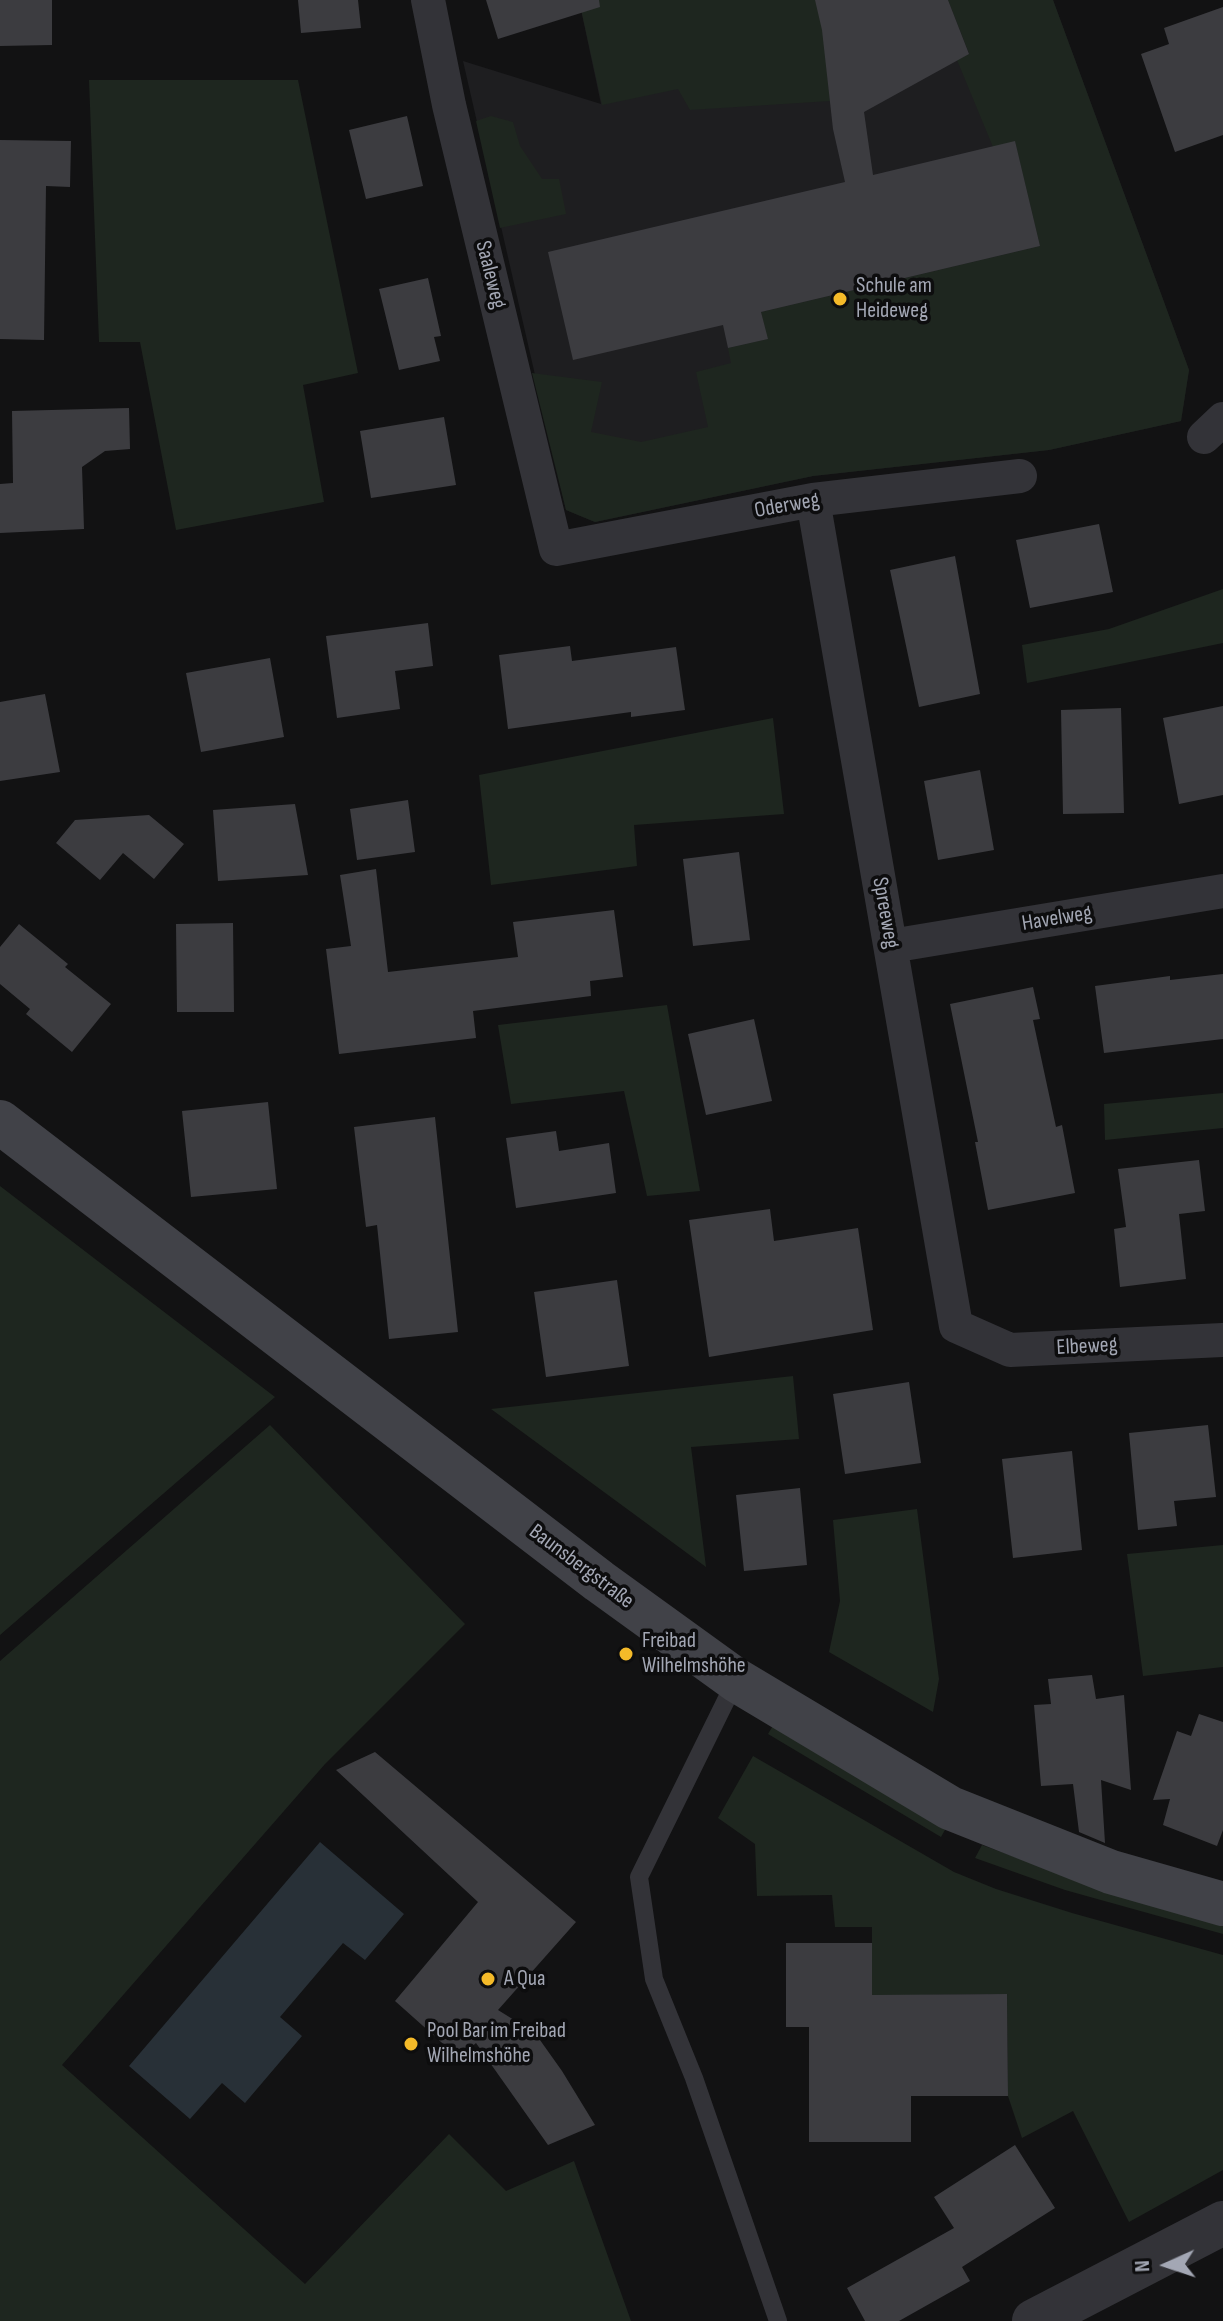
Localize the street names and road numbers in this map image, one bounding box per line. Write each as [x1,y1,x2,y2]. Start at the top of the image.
street label: Saaleweg [469,238,511,312]
street label: Oderweg [753,487,821,525]
street label: Spreeweg [866,875,904,951]
street label: Havelweg [1020,900,1094,938]
street label: Elbeweg [1056,1332,1118,1362]
street label: Baunsbergstraße [523,1519,639,1615]

